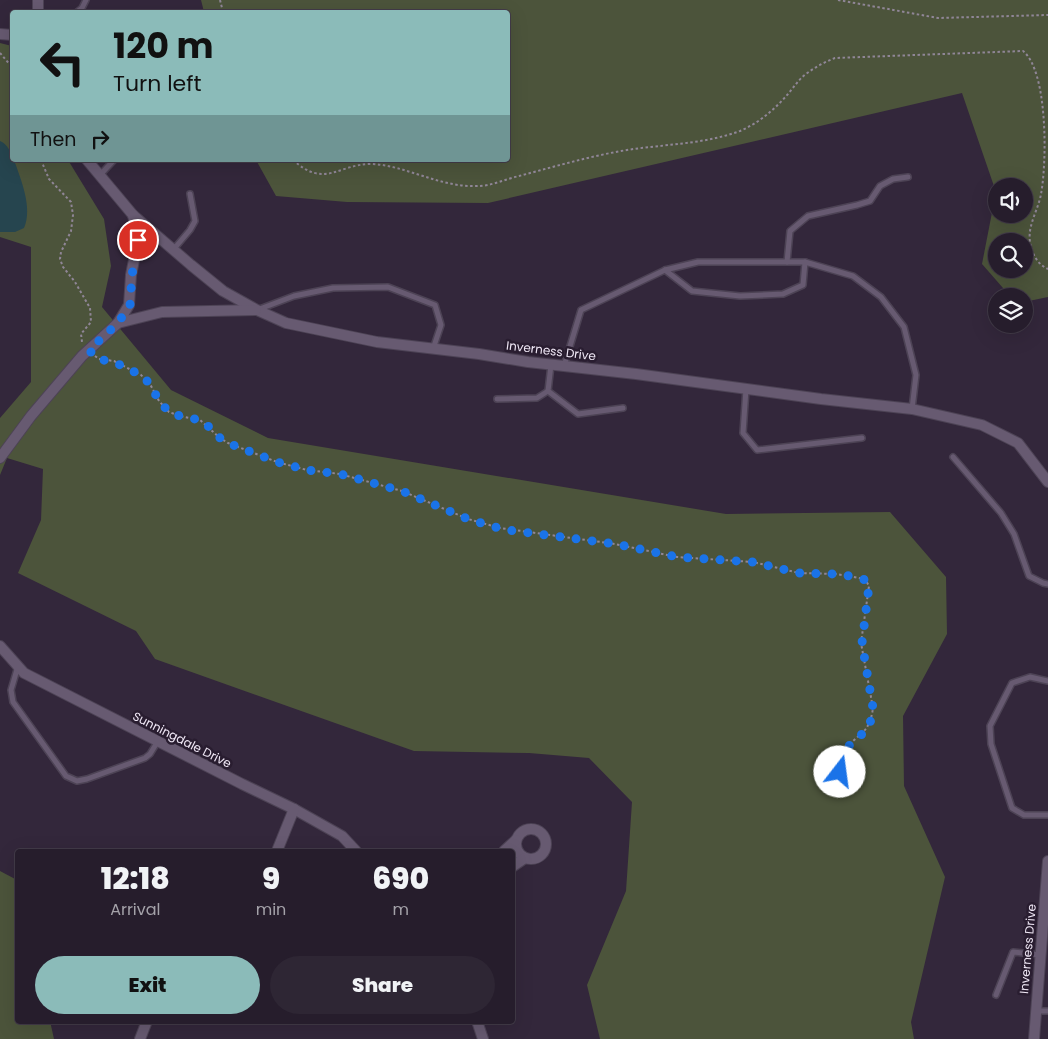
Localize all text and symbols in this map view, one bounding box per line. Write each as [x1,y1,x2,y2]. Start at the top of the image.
text: 120 m [113,21,213,70]
icon: left [30,30,95,95]
text: Turn left [113,68,201,99]
icon: right [86,125,114,153]
text: Then [30,126,76,153]
map controls [988,178,1033,333]
button: sound [988,178,1033,223]
pin [117,219,159,261]
icon: arrive [124,226,152,254]
button: search [988,233,1033,278]
button: layers [988,288,1033,333]
street label: Inverness Drive [505,337,597,364]
street label: Sunningdale Drive [130,707,235,772]
position arrow [813,745,865,797]
text: 12:18 [101,857,170,900]
text: 9 [262,857,280,900]
text: 690 [372,857,429,900]
text: Arrival [110,898,161,921]
text: min [256,898,286,921]
text: m [392,898,409,921]
street label: Inverness Drive [1015,903,1040,995]
button: Exit [35,956,260,1014]
button: Share [270,956,495,1014]

